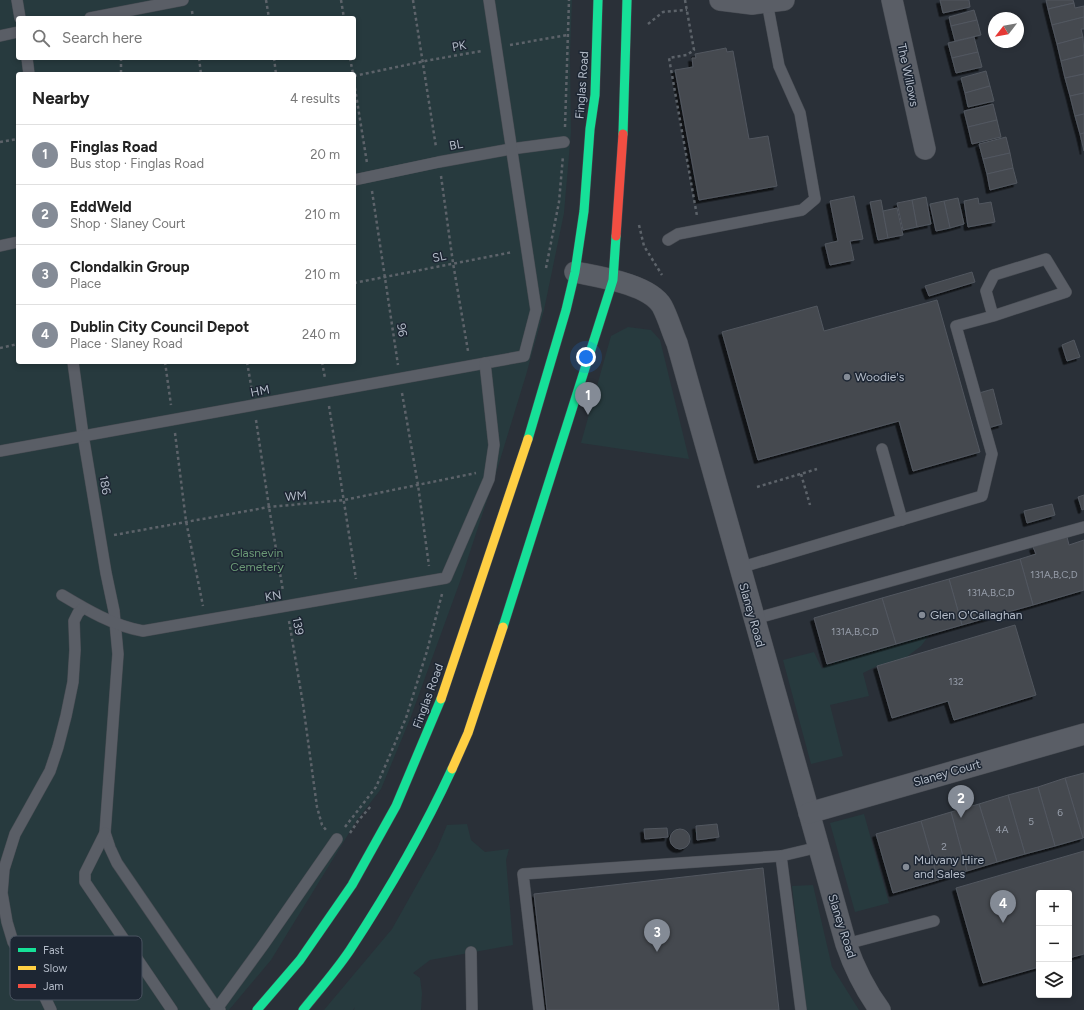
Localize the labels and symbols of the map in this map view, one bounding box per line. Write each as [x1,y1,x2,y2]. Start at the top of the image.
north arrow [988,12,1024,48]
street label: PK [451,38,468,54]
street label: The Willows [894,42,922,108]
street label: Finglas Road [573,51,591,119]
street label: BL [448,137,465,153]
street label: SL [431,249,448,265]
street label: 96 [394,322,410,338]
your location [576,347,596,367]
place label: Woodie's [855,370,905,384]
marker: Woodie's [842,372,852,382]
street label: HM [249,382,271,400]
pin: 1 [575,382,601,415]
street label: 186 [96,474,114,496]
street label: WM [285,488,307,504]
park label: Glasnevin Cemetery [230,546,284,574]
house number: 131A,B,C,D [1030,568,1078,581]
street label: Slaney Road [736,581,768,649]
house number: 131A,B,C,D [967,586,1015,599]
street label: KN [264,588,282,604]
place label: Glen O'Callaghan [930,608,1023,622]
marker: Glen O'Callaghan [917,610,927,620]
street label: 139 [290,616,307,636]
house number: 131A,B,C,D [831,625,879,638]
street label: Finglas Road [410,662,446,730]
house number: 132 [948,675,964,688]
street label: Slaney Court [912,757,983,789]
pin: 2 [948,785,974,818]
house number: 6 [1057,806,1063,819]
house number: 5 [1028,815,1034,828]
house number: 4A [996,823,1009,836]
house number: 2 [941,840,947,853]
place label: Mulvany Hire and Sales [914,853,984,881]
marker: Mulvany Hire and Sales [901,862,911,872]
pin: 4 [990,890,1016,923]
street label: Slaney Road [825,892,859,960]
pin: 3 [644,919,670,952]
legend [10,936,142,1000]
text: Fast [43,944,64,957]
text: Slow [43,962,67,975]
text: Jam [43,980,64,993]

